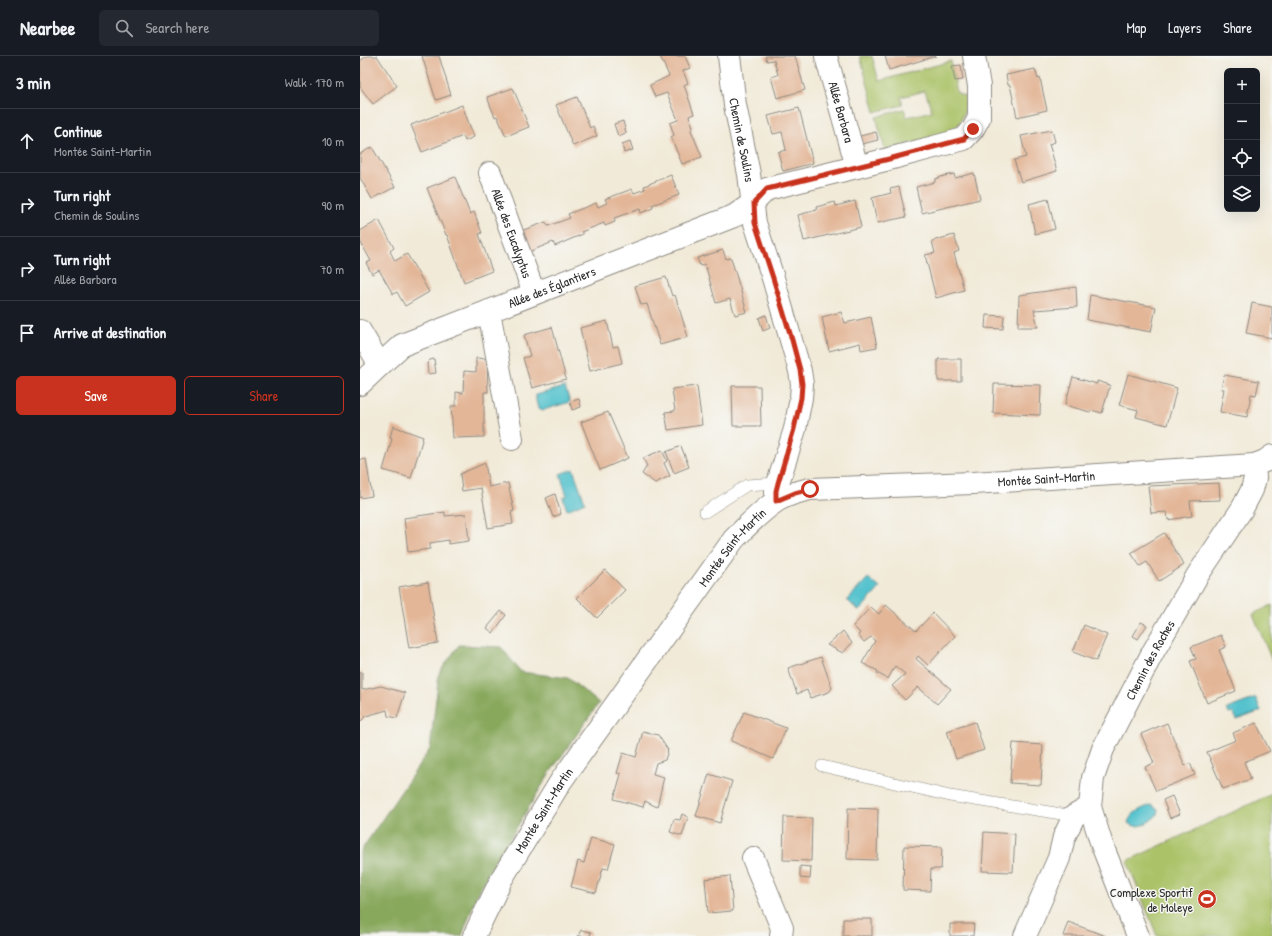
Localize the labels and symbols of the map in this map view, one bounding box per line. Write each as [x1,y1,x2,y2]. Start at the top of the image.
street label: Allée Barbara [825,79,859,144]
street label: Chemin de Soulins [725,97,759,183]
route end [964,120,982,138]
street label: Allée des Eucalyptus [487,186,537,280]
street label: Allée des Églantiers [506,262,598,312]
street label: Montée Saint-Martin [997,466,1096,490]
route start [801,480,819,498]
street label: Montée Saint-Martin [694,503,770,590]
street label: Chemin des Roches [1121,617,1179,703]
street label: Montée Saint-Martin [510,764,577,856]
place label: Complexe Sportif de Moleye [1110,883,1193,916]
sports icon: Complexe Sportif de Moleye [1196,888,1218,910]

